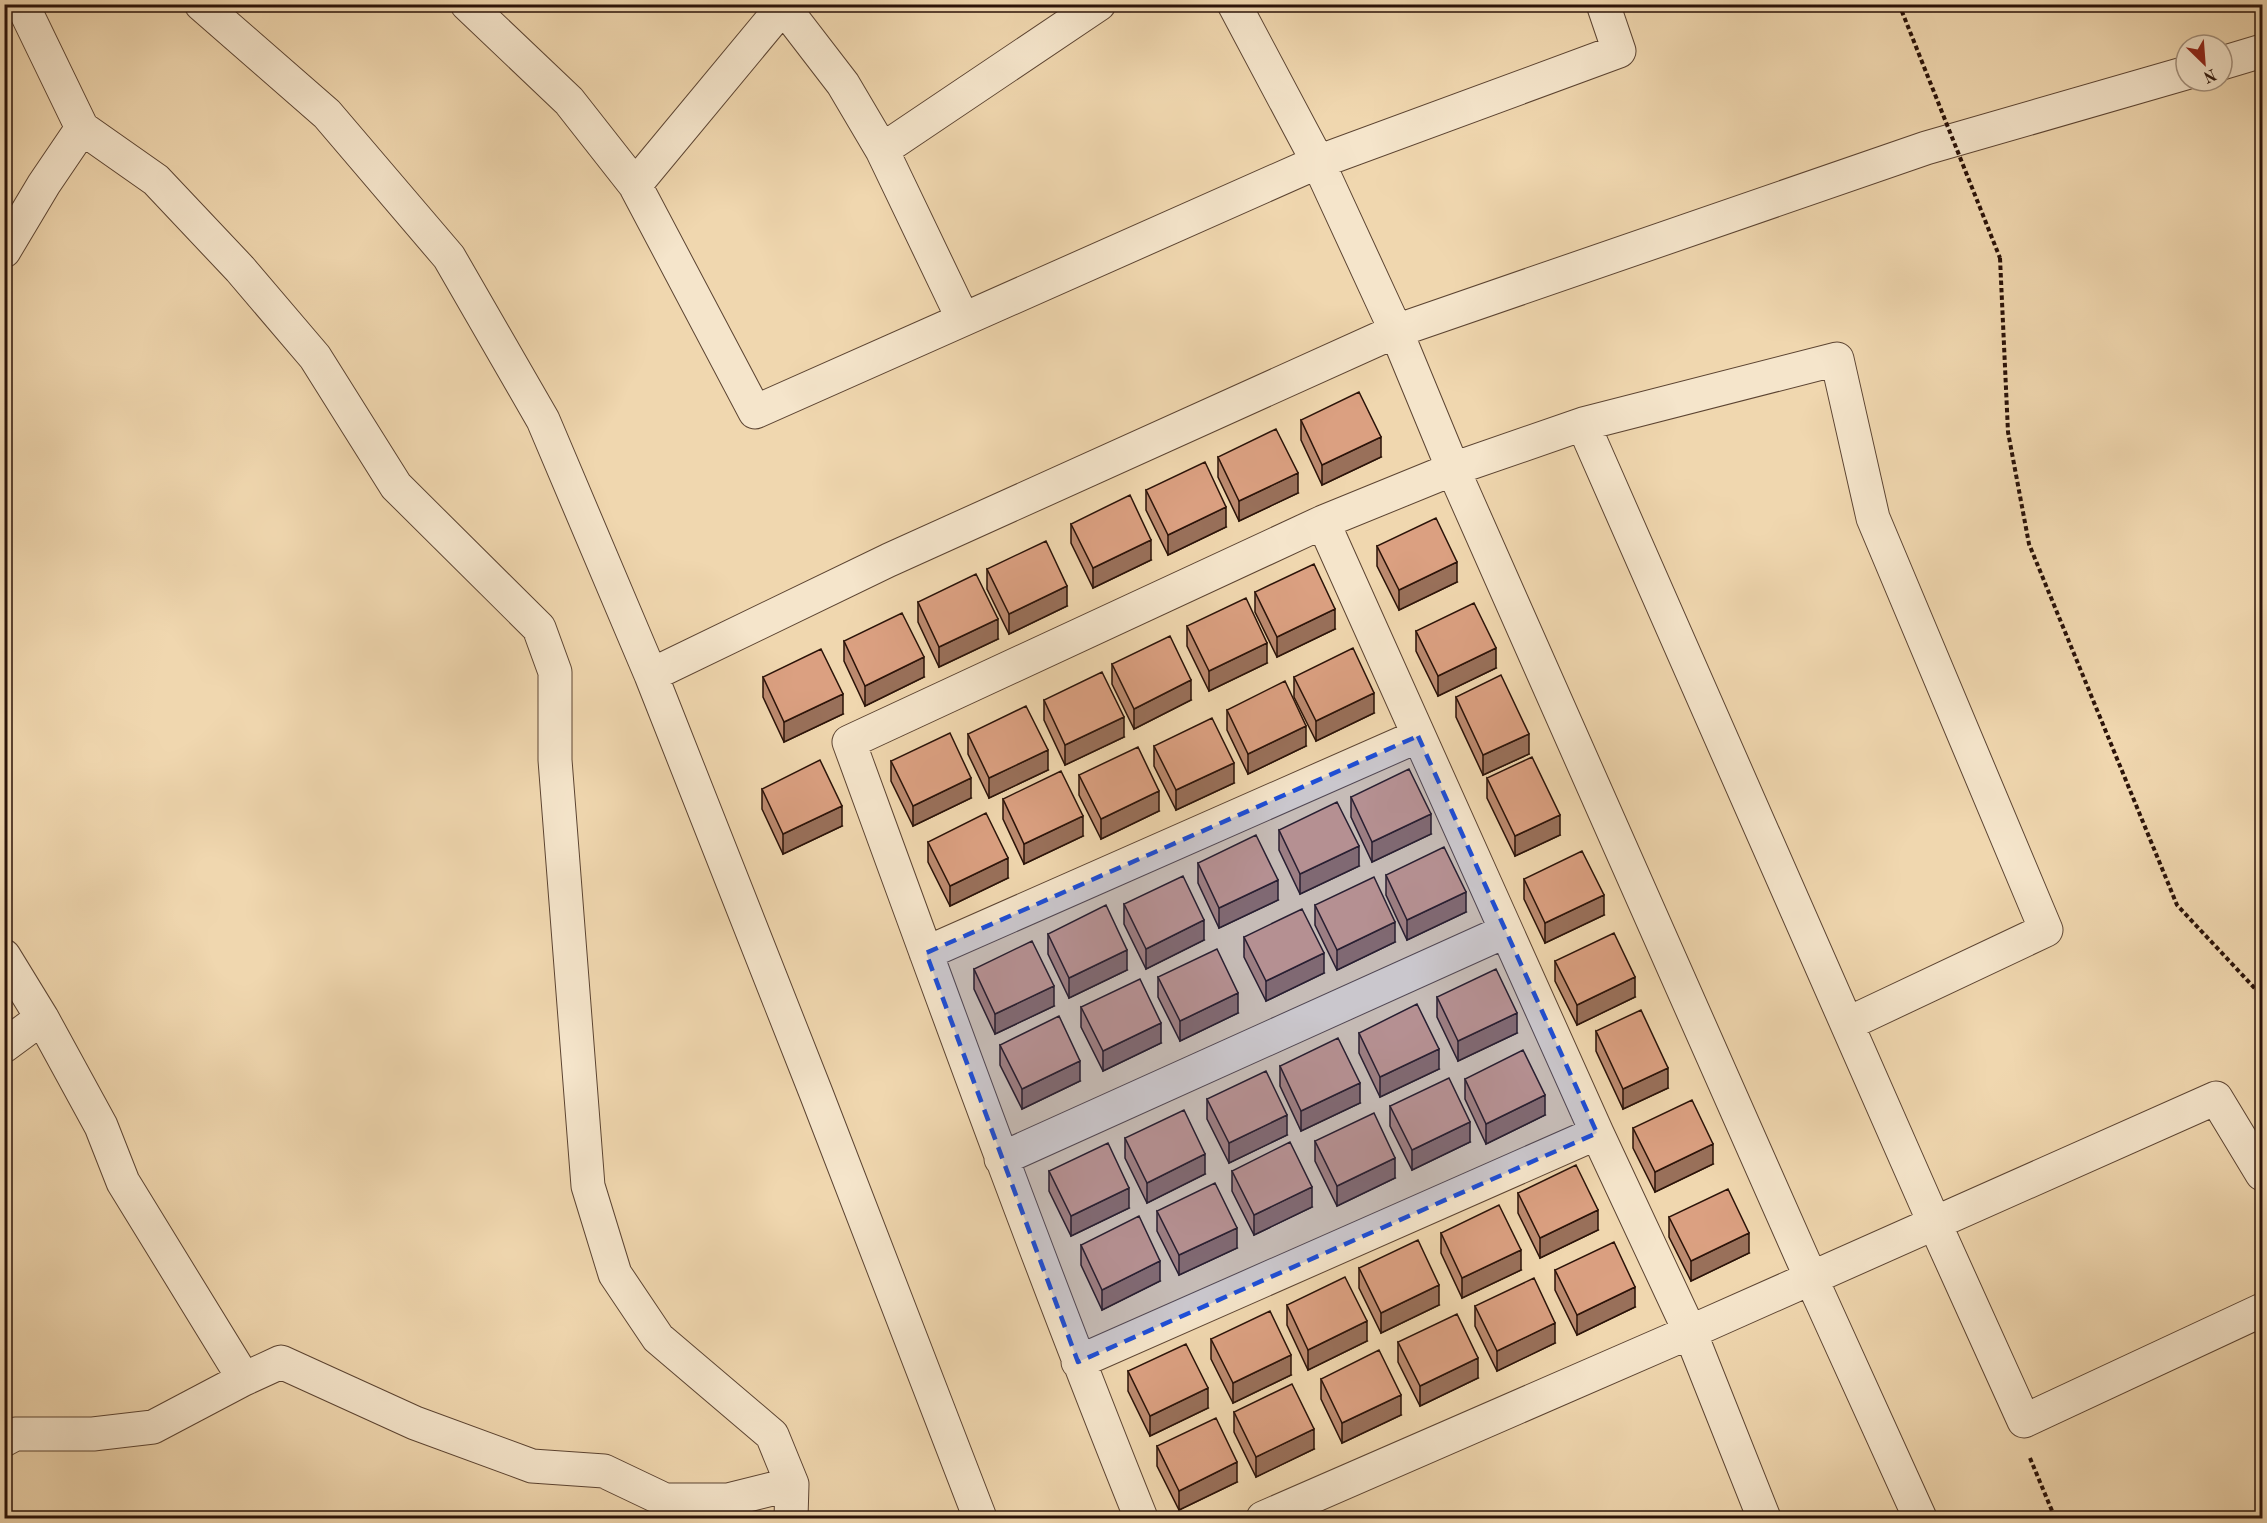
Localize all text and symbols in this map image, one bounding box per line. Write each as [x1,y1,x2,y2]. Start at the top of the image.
north arrow [2174,33,2234,93]
text: N [2200,65,2218,85]

